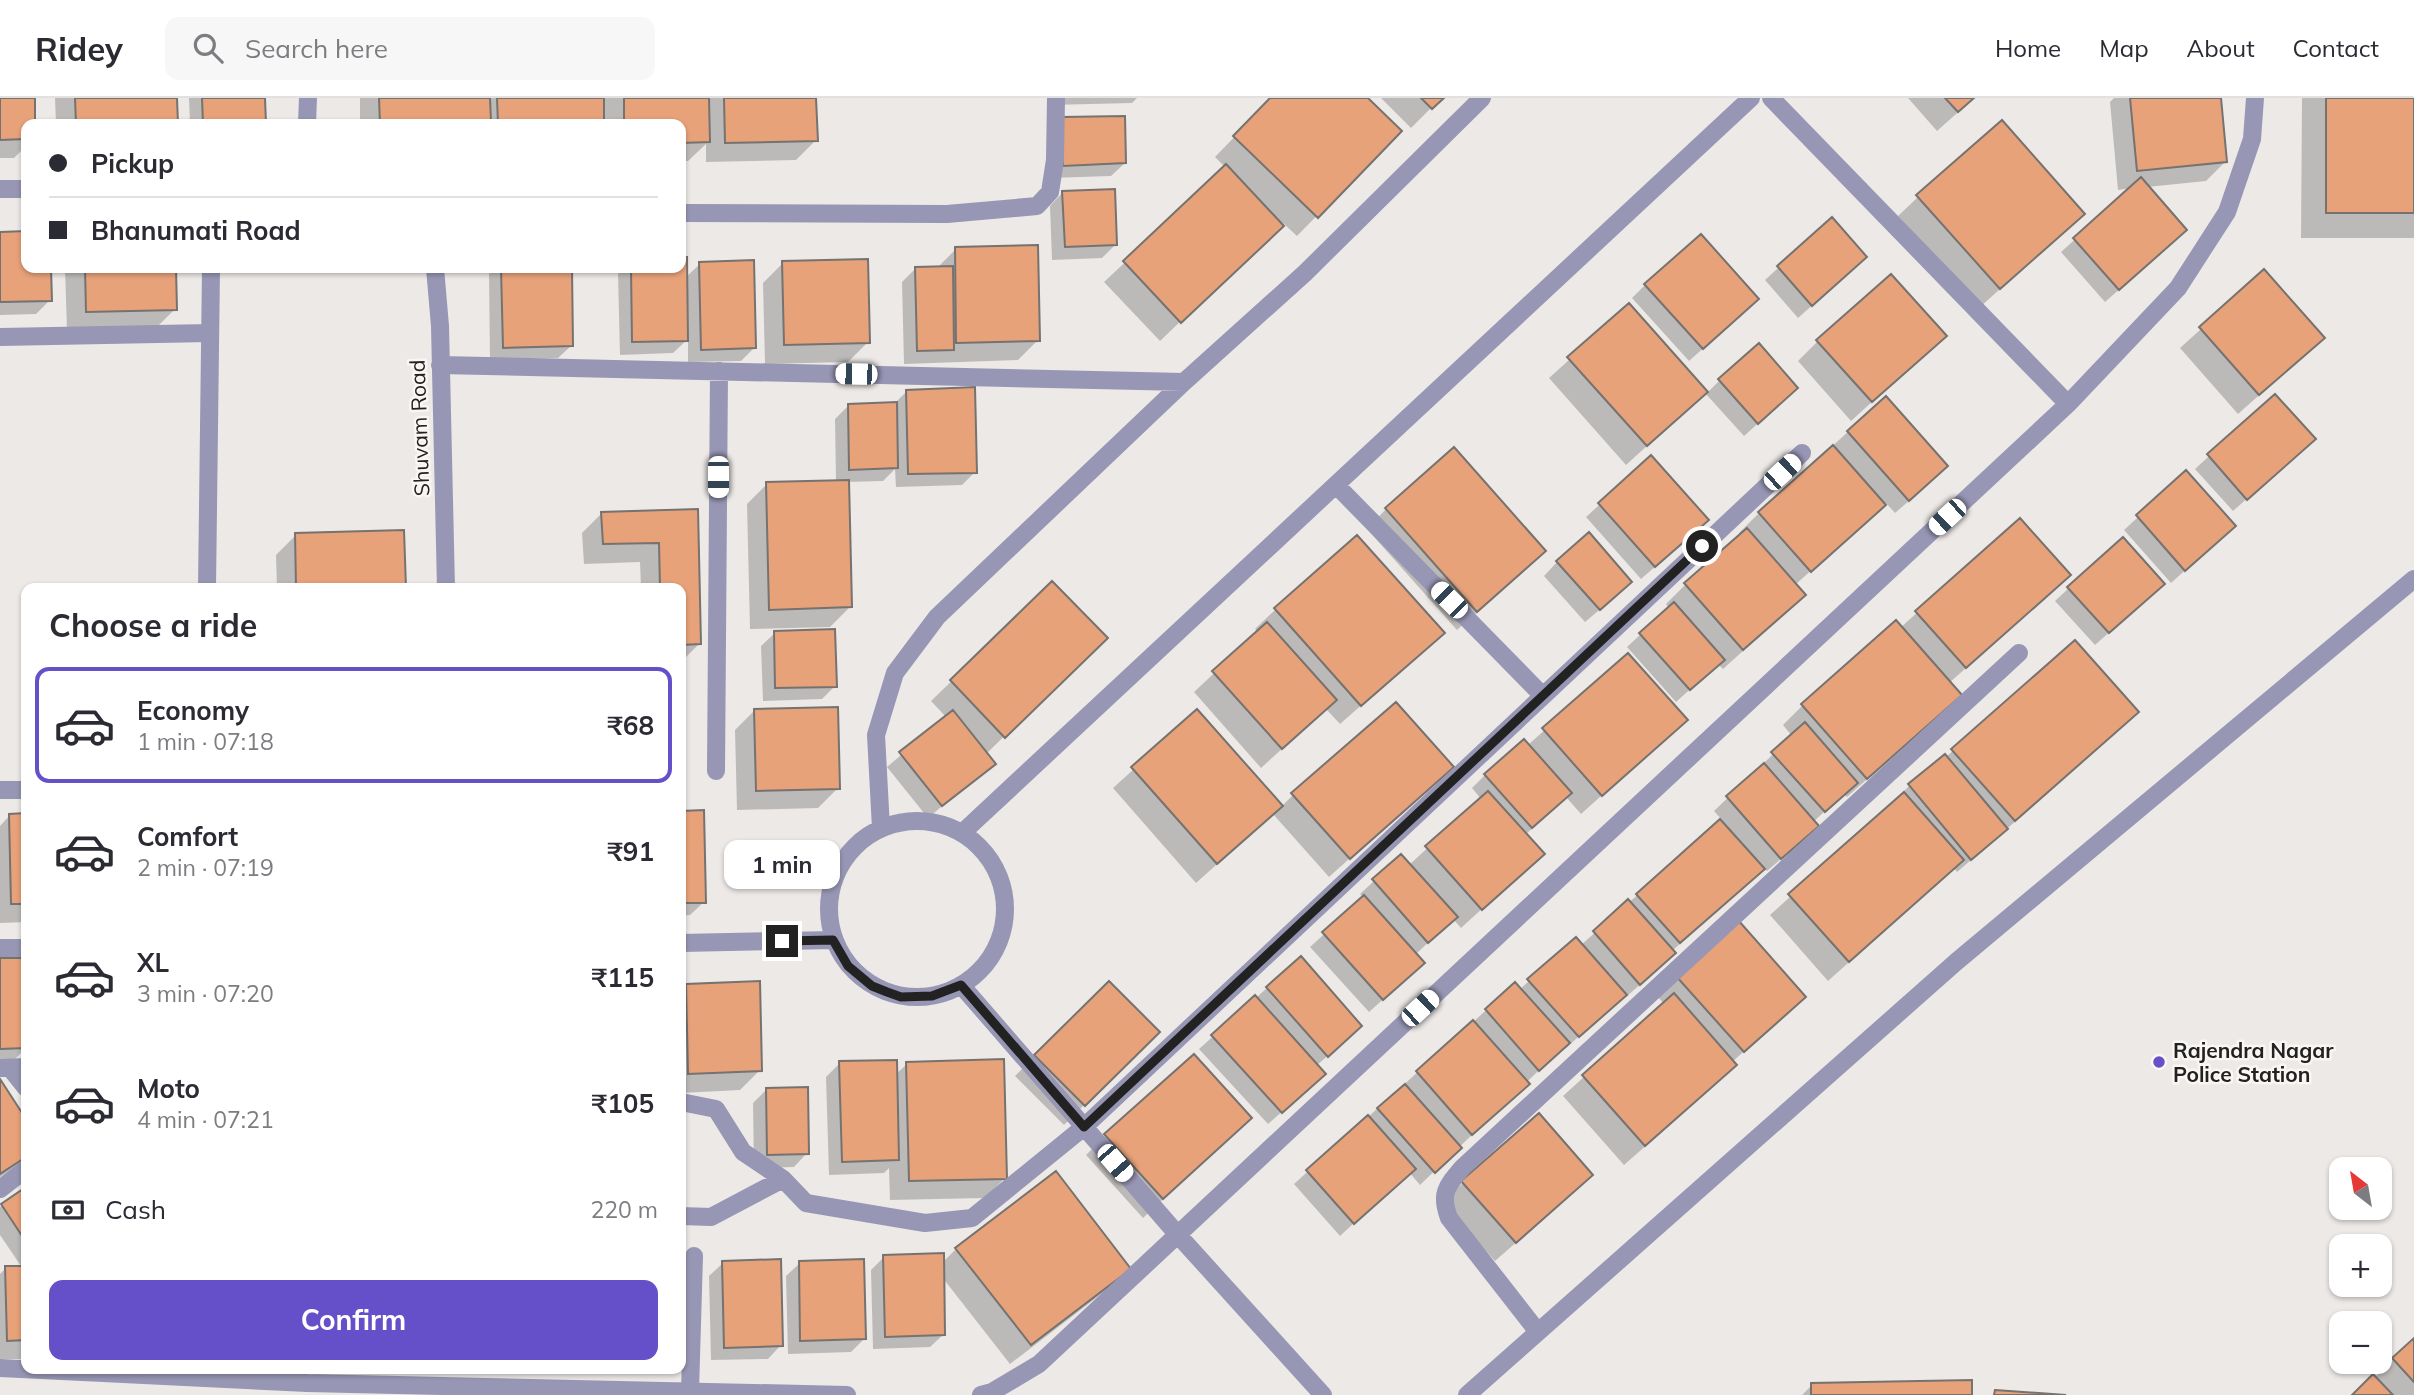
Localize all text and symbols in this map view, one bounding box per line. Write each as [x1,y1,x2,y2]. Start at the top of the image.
search box [165,17,655,80]
text: Ridey [35,28,123,69]
icon: search [189,29,227,67]
text: Search here [245,32,388,65]
text: Home [1995,33,2061,63]
text: Map [2099,33,2149,63]
text: About [2187,33,2255,63]
text: Contact [2293,33,2379,63]
text: Pickup [91,147,174,180]
text: Bhanumati Road [91,214,301,247]
street label: Shuvam Road [404,359,434,497]
car [835,363,878,385]
car [1760,450,1805,494]
car [708,456,729,498]
car [1925,495,1970,539]
route start [1686,530,1718,562]
car [1427,578,1472,622]
text: Choose a ride [49,605,257,645]
icon: car [53,694,116,757]
text: Economy [137,694,249,727]
text: ₹68 [607,709,654,742]
text: 1 min · 07:18 [137,727,274,756]
icon: car [53,820,116,883]
text: Comfort [137,820,238,853]
text: ₹91 [607,835,654,868]
callout: 1 min [724,840,840,888]
text: 1 min [752,850,812,879]
text: 2 min · 07:19 [137,853,274,882]
route end [766,925,798,957]
icon: car [53,946,116,1009]
text: XL [137,946,169,979]
text: ₹115 [592,961,654,994]
text: 3 min · 07:20 [137,979,274,1008]
car [1398,986,1443,1030]
place label: Rajendra Nagar Police Station [2173,1037,2334,1087]
marker: Rajendra Nagar Police Station [2151,1054,2167,1070]
icon: car [53,1072,116,1135]
text: Moto [137,1072,200,1105]
text: ₹105 [592,1087,654,1120]
text: 4 min · 07:21 [137,1105,274,1134]
car [1094,1140,1137,1186]
north arrow [2329,1157,2392,1220]
map controls [2329,1157,2392,1374]
icon: cash [49,1191,87,1229]
text: Cash [105,1193,166,1226]
text: 220 m [590,1195,658,1224]
button: + [2329,1234,2392,1297]
button: Confirm [49,1280,658,1360]
button: − [2329,1311,2392,1374]

